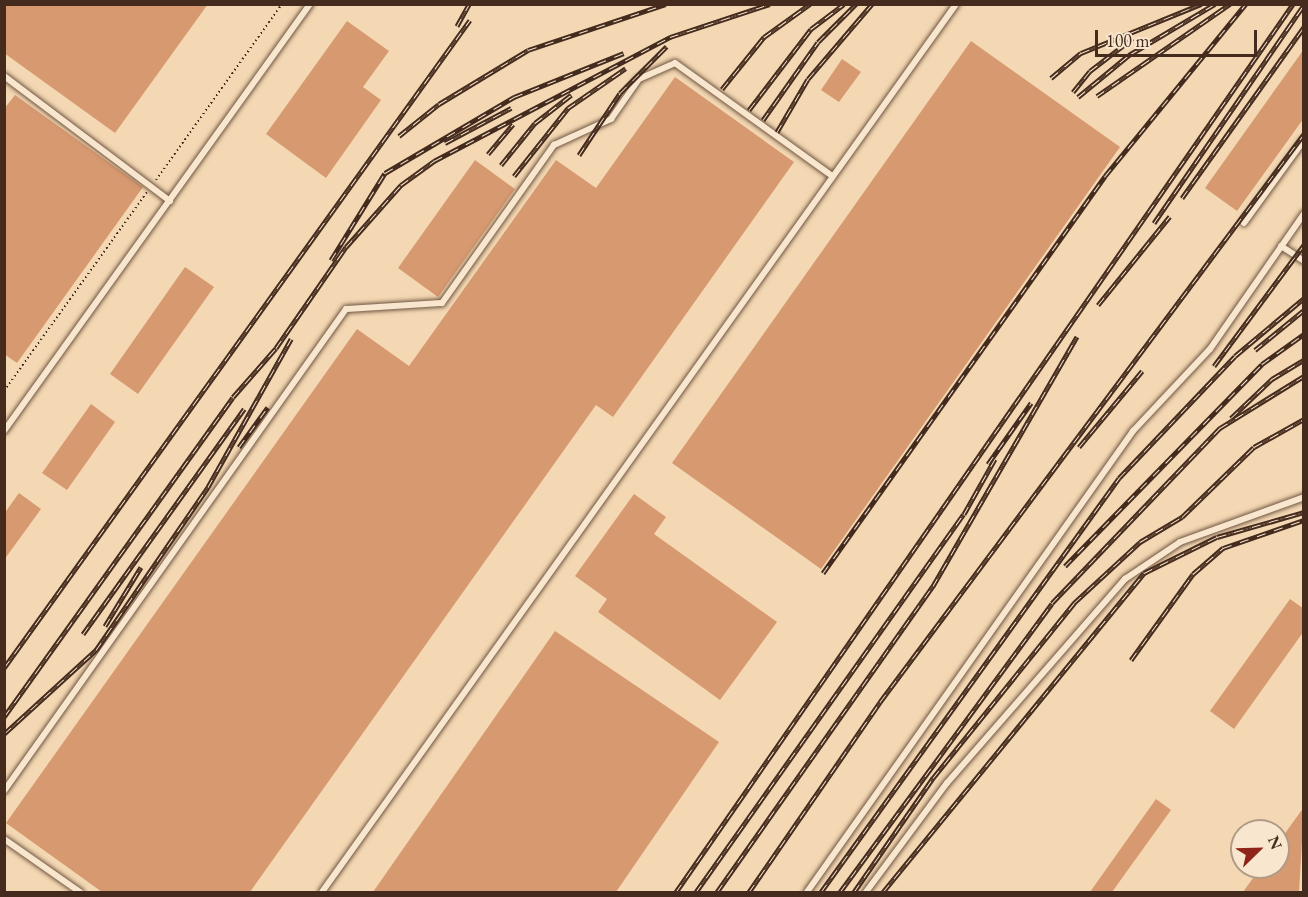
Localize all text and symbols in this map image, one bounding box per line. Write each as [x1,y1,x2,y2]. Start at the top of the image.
scale bar [1098,18,1260,56]
text: 100 m [1106,29,1150,52]
north arrow [1230,819,1290,879]
text: N [1263,832,1287,853]

